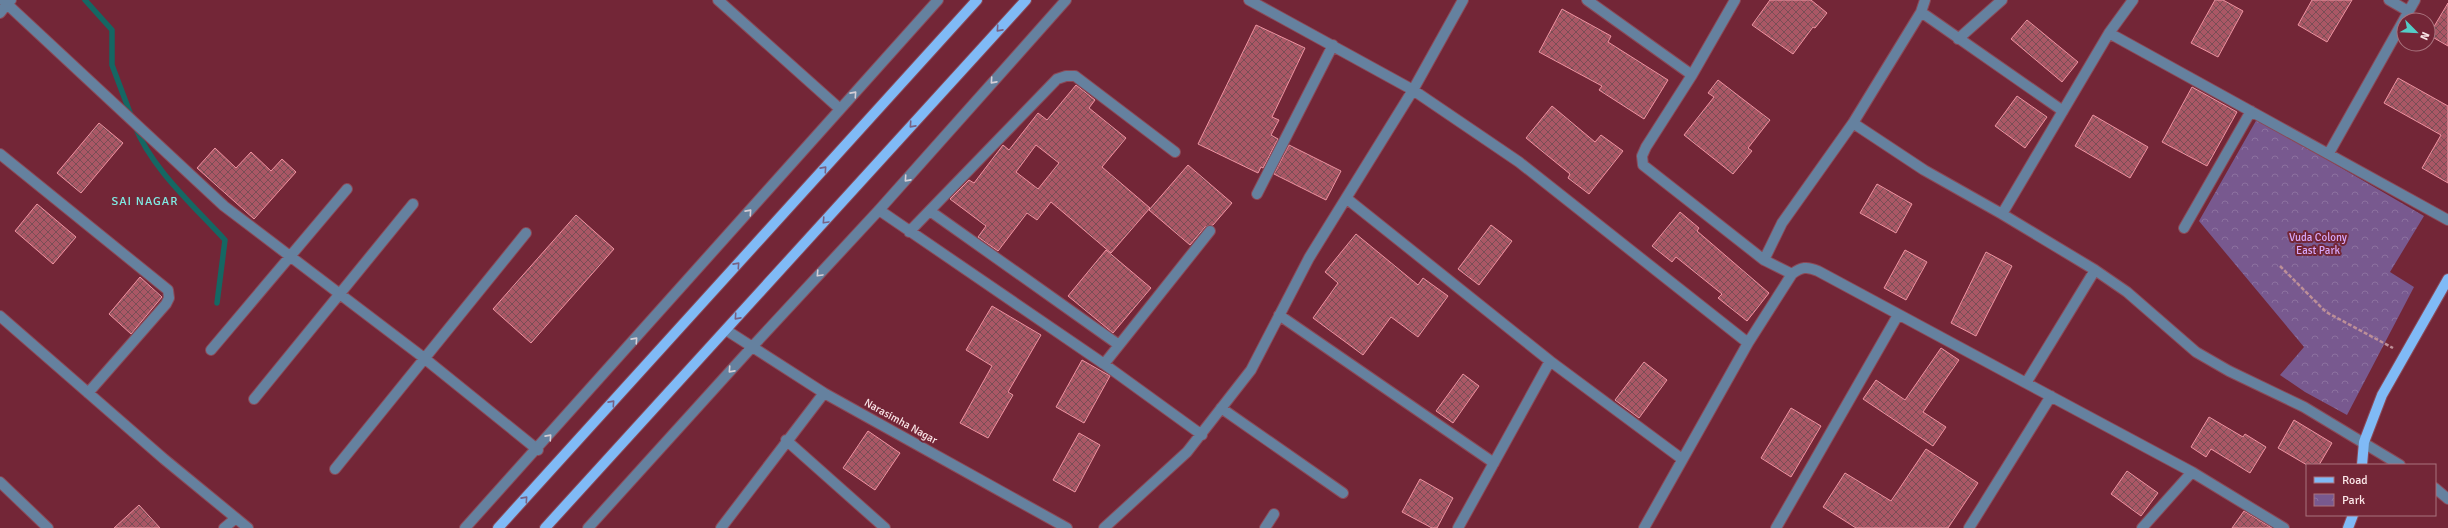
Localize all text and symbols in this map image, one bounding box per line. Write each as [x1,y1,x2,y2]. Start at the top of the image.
north arrow [2396,12,2436,52]
one-way arrow [997,24,1004,32]
text: N [2417,30,2432,42]
one-way arrow [991,77,998,84]
one-way arrow [850,91,857,98]
one-way arrow [910,121,917,128]
one-way arrow [819,166,827,174]
one-way arrow [904,174,911,181]
district label: SAI NAGAR [112,194,178,209]
one-way arrow [745,209,752,216]
one-way arrow [822,217,829,224]
park label: Vuda Colony East Park [2289,231,2348,257]
one-way arrow [732,262,739,270]
one-way arrow [817,270,824,277]
one-way arrow [734,312,742,320]
one-way arrow [630,337,638,345]
one-way arrow [728,365,735,373]
street label: Narasimha Nagar [862,396,940,447]
one-way arrow [607,400,615,408]
one-way arrow [544,435,551,442]
legend [2306,464,2436,516]
text: Road [2342,473,2368,488]
text: Park [2342,493,2365,508]
one-way arrow [520,496,527,504]

